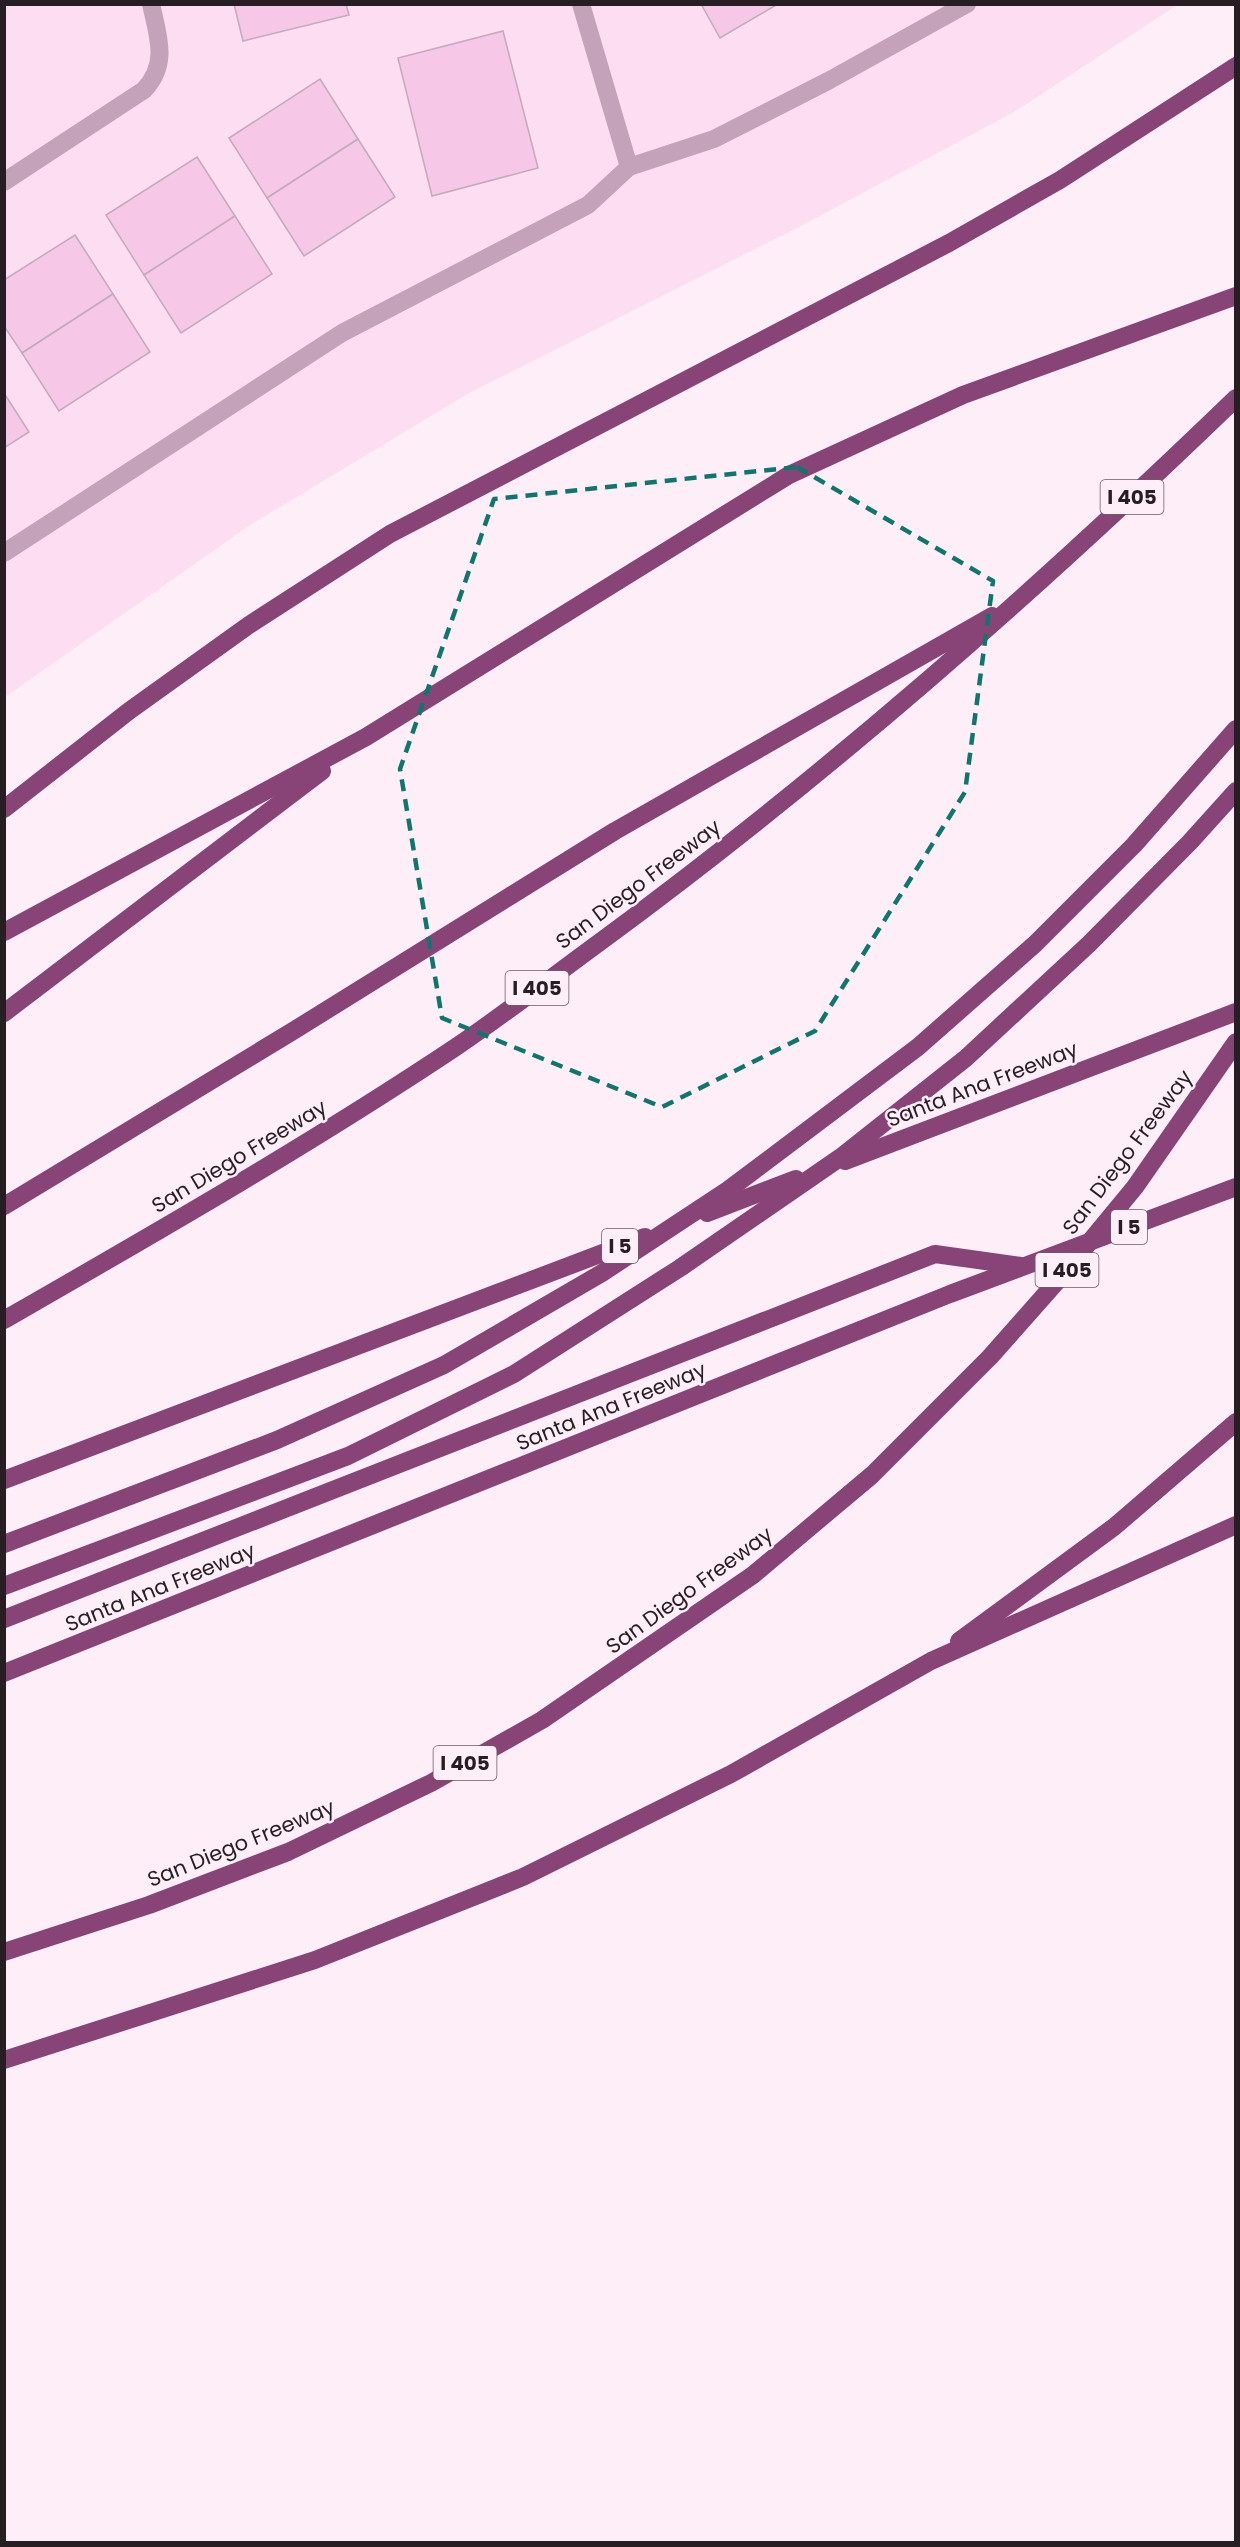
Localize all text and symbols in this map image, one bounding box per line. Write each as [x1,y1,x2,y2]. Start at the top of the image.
road number: I 405 [1100,480,1164,514]
street label: San Diego Freeway [550,812,727,956]
road number: I 405 [506,971,568,1005]
street label: Santa Ana Freeway [882,1034,1082,1134]
street label: San Diego Freeway [1055,1063,1199,1240]
street label: San Diego Freeway [146,1092,332,1220]
road number: I 5 [1111,1210,1147,1244]
road number: I 5 [602,1229,638,1263]
road number: I 405 [1036,1253,1098,1287]
street label: Santa Ana Freeway [512,1355,710,1457]
street label: San Diego Freeway [600,1520,778,1660]
street label: Santa Ana Freeway [61,1536,259,1638]
road number: I 405 [434,1746,496,1780]
street label: San Diego Freeway [143,1792,339,1894]

